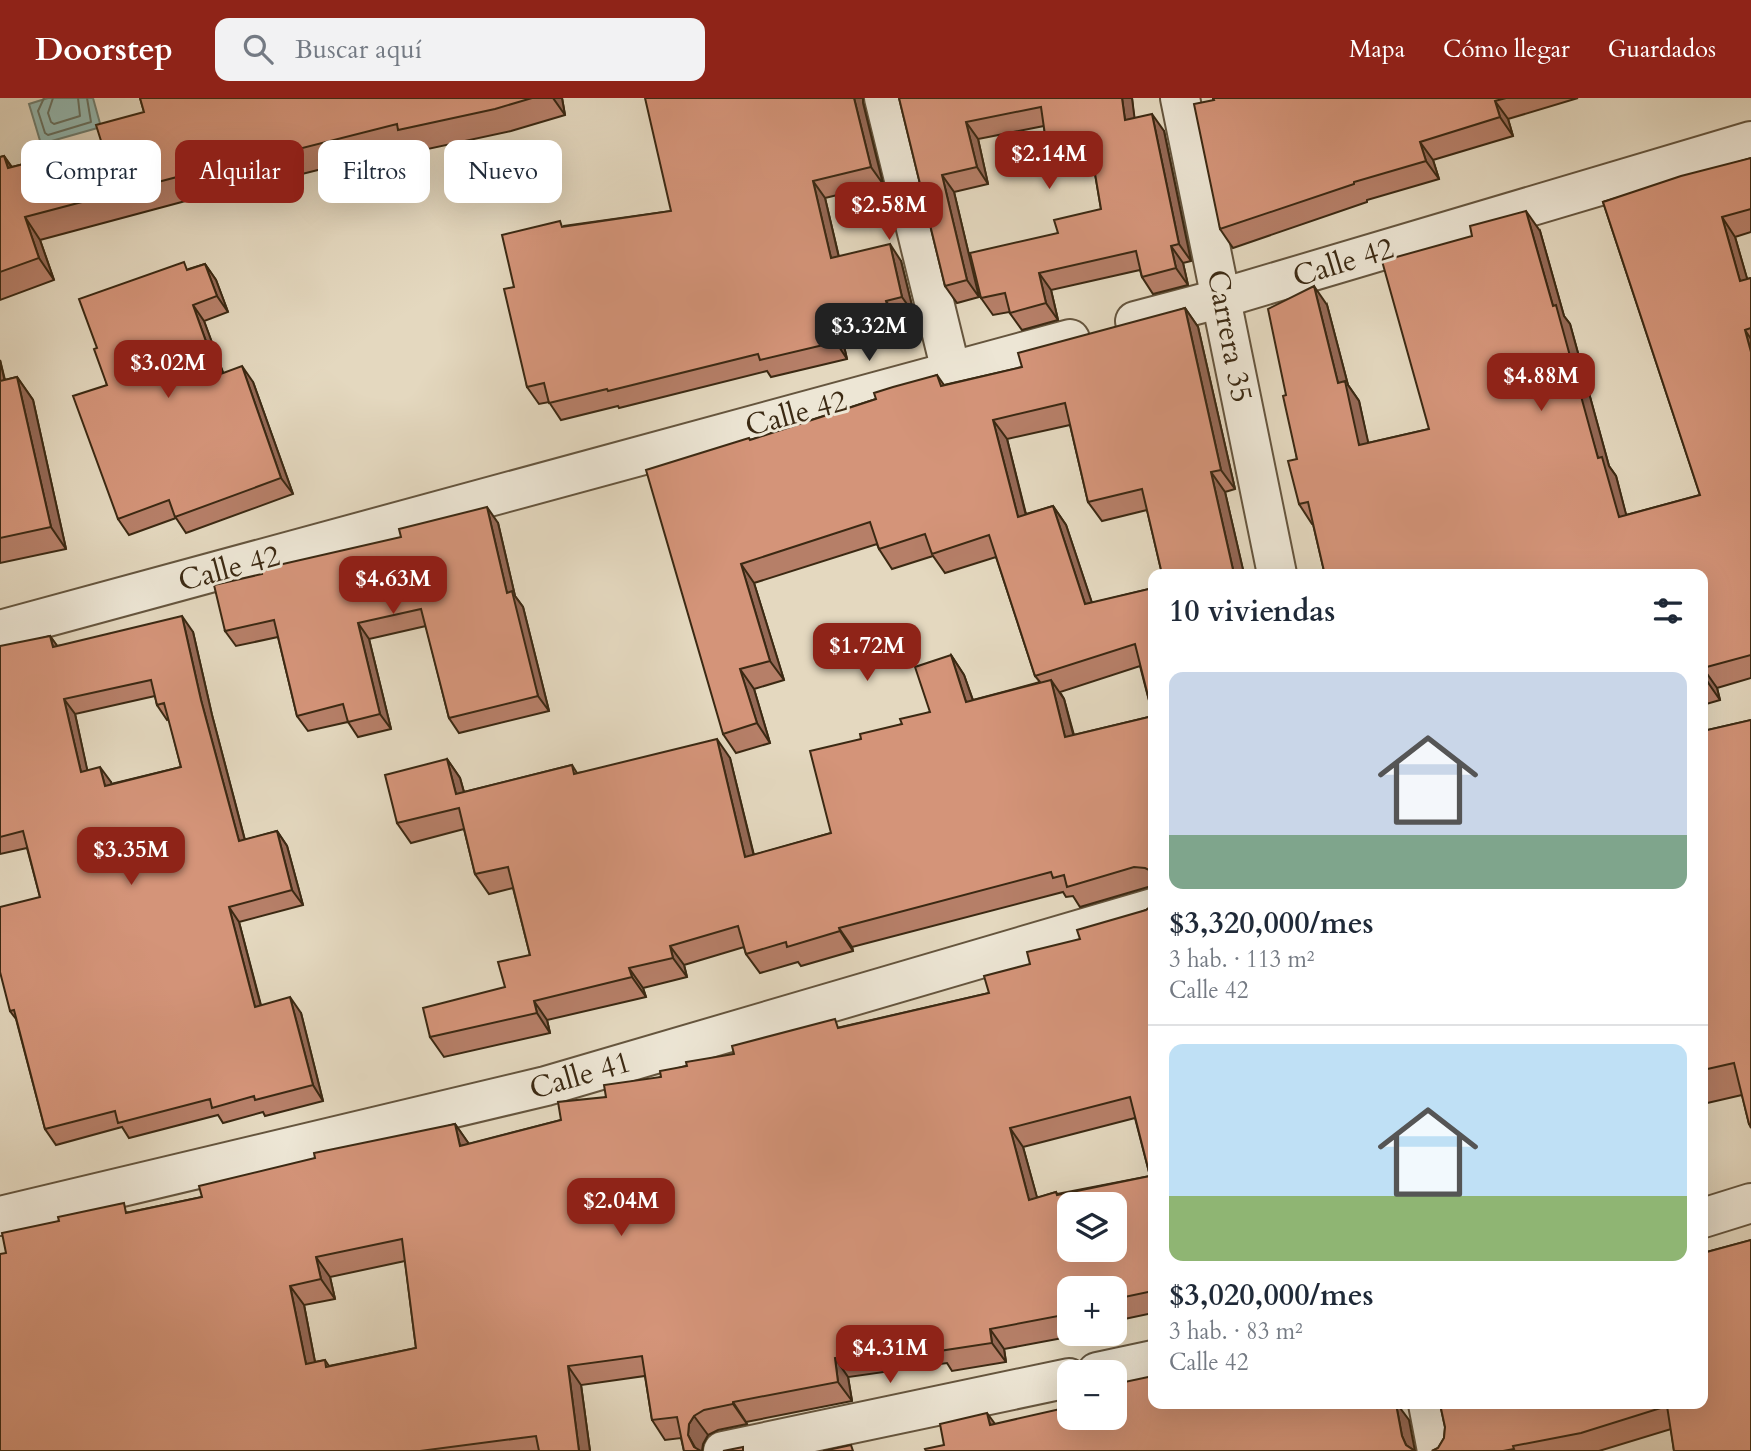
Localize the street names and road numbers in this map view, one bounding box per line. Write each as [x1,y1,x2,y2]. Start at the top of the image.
street label: Calle 42 [1288,228,1399,297]
street label: Carrera 35 [1197,266,1262,406]
street label: Calle 42 [741,380,851,447]
street label: Calle 42 [174,535,284,602]
street label: Calle 41 [525,1041,636,1109]

